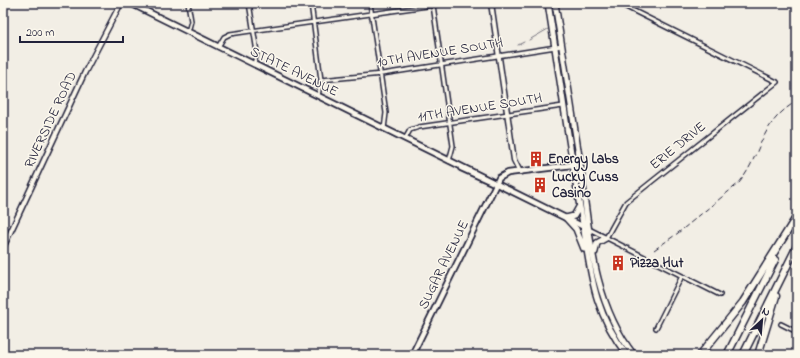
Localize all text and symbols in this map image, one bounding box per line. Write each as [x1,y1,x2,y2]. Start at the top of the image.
scale bar [20,18,123,44]
text: 200 m [26,24,55,42]
street label: 10TH AVENUE SOUTH [375,33,505,73]
street label: STATE AVENUE [246,41,342,103]
street label: RIVERSIDE ROAD [19,68,83,172]
street label: 11TH AVENUE SOUTH [416,88,544,128]
street label: ERIE DRIVE [645,117,711,175]
place label: Energy Labs [548,149,619,172]
building icon: Energy Labs [527,150,545,168]
place label: Lucky Cuss Casino [552,167,619,204]
building icon: Lucky Cuss Casino [531,176,549,194]
street label: SUGAR AVENUE [413,217,475,313]
place label: Pizza Hut [630,253,684,274]
building icon: Pizza Hut [609,254,627,272]
north arrow [742,300,782,340]
text: N [759,303,773,321]

